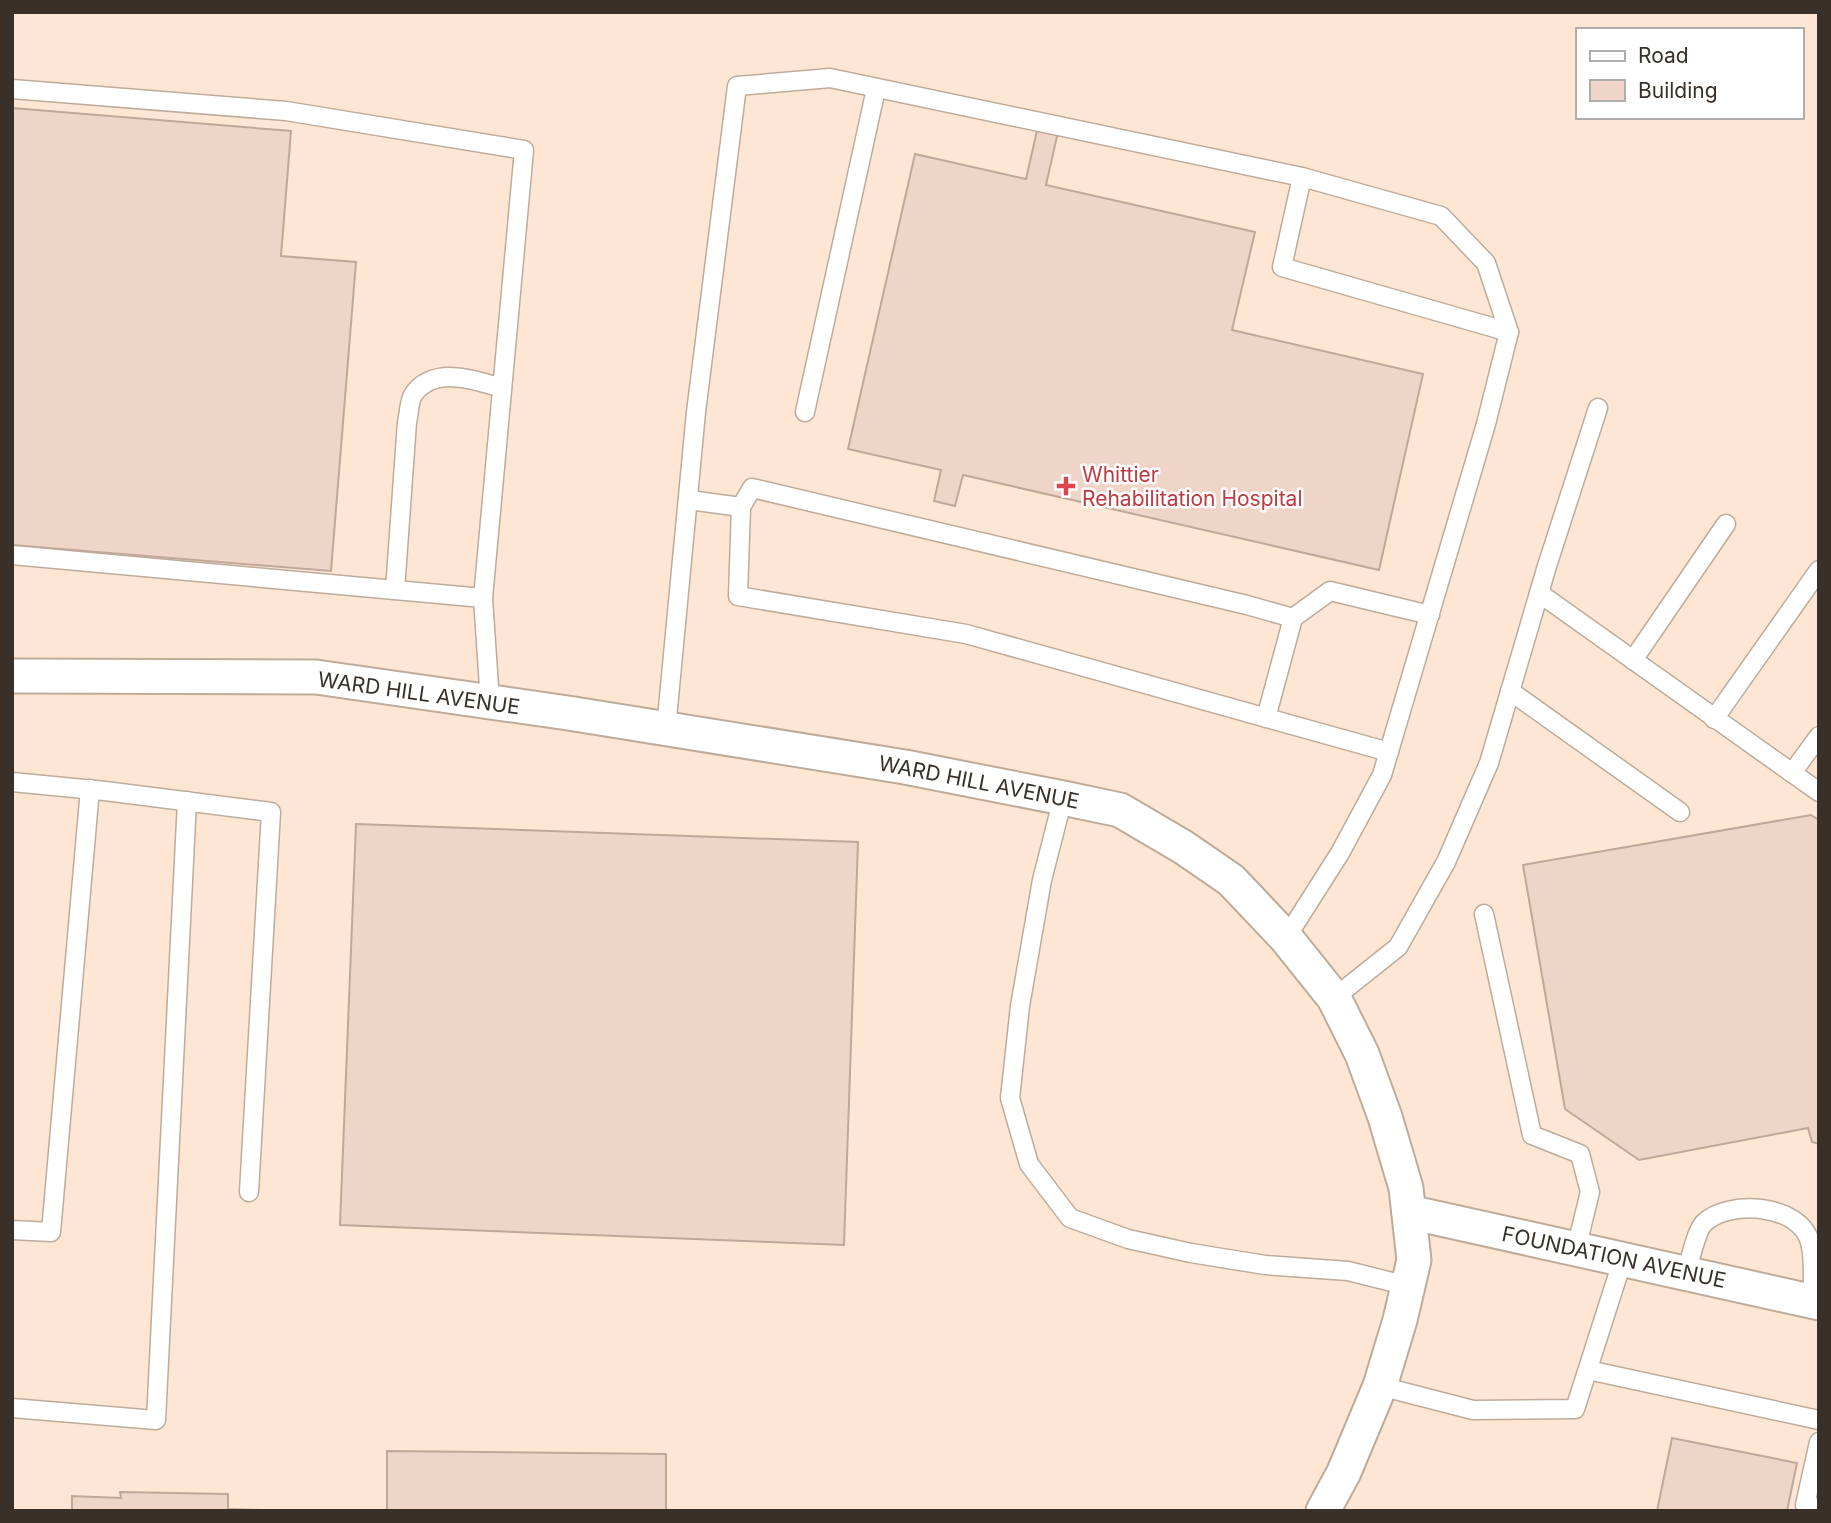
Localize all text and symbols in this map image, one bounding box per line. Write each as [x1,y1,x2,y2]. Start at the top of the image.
legend [1576,28,1803,119]
text: Road [1638,43,1689,68]
text: Building [1638,78,1718,103]
place label: Whittier Rehabilitation Hospital [1082,462,1302,511]
marker: Whittier Rehabilitation Hospital [1056,476,1076,496]
street label: WARD HILL AVENUE [316,666,522,720]
street label: WARD HILL AVENUE [877,750,1081,814]
street label: FOUNDATION AVENUE [1500,1221,1728,1293]

